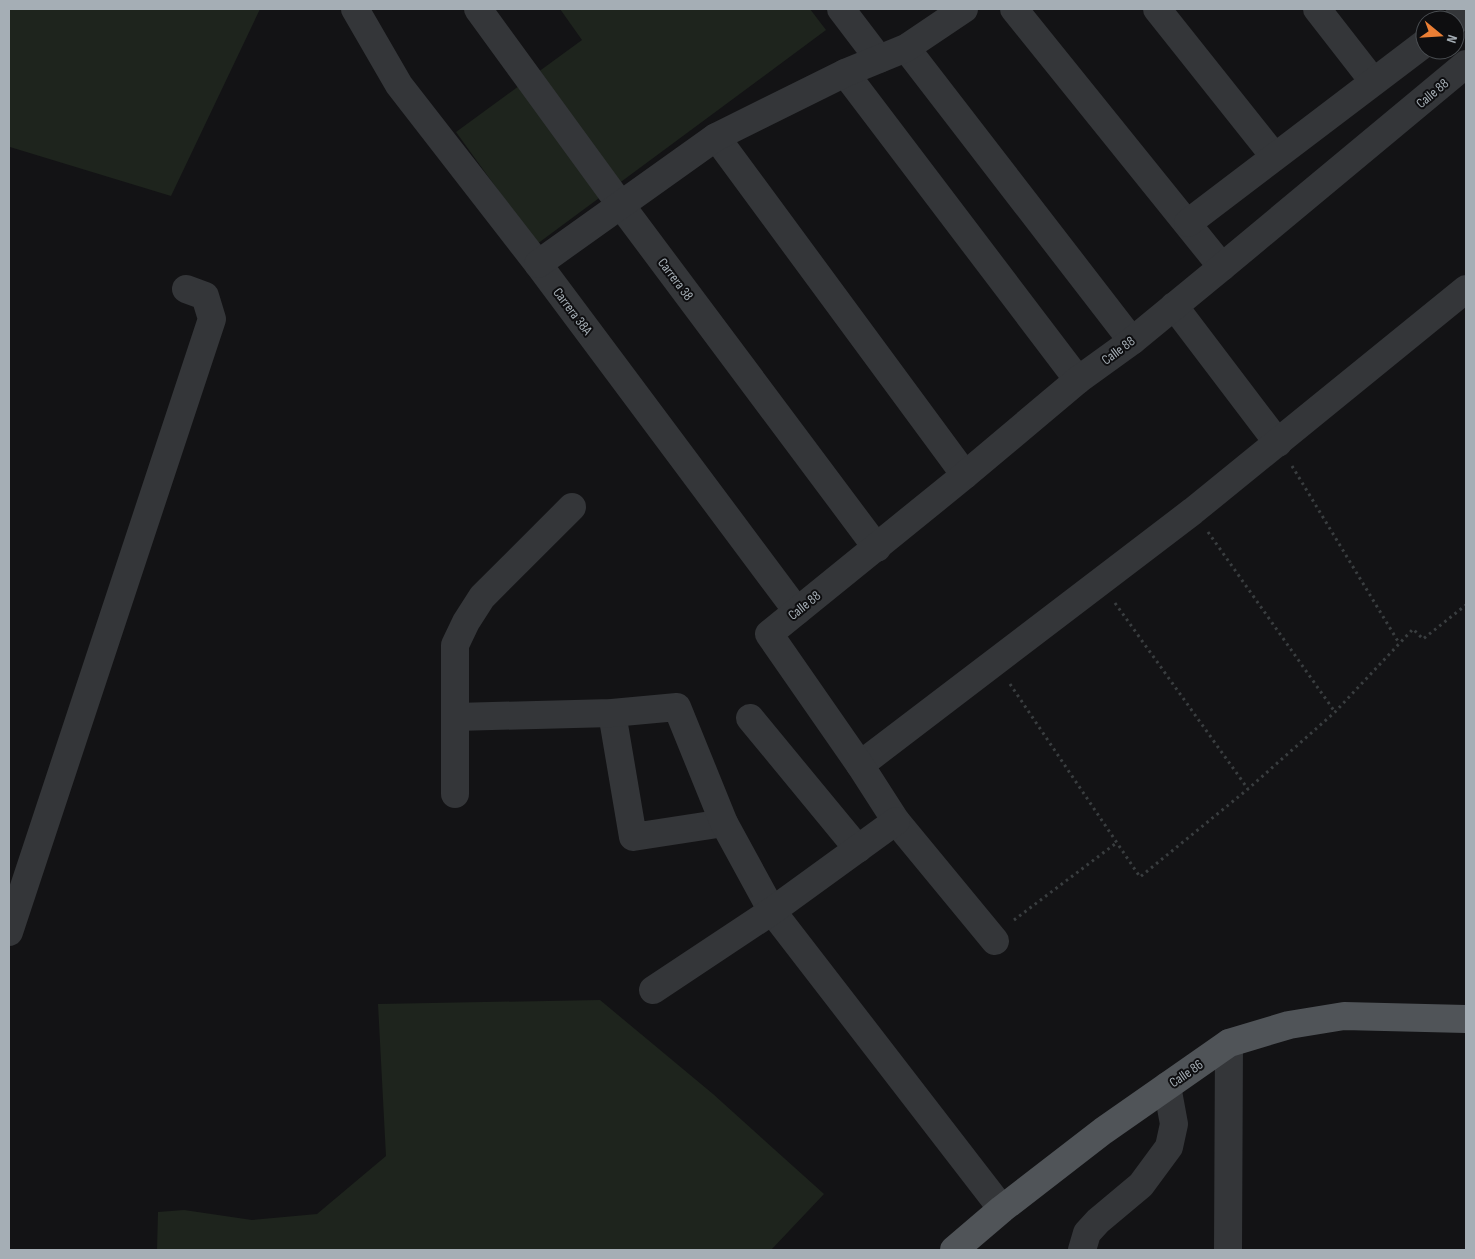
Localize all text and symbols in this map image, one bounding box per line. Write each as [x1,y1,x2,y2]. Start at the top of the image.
north arrow [1415,10,1465,60]
text: N [1443,33,1461,45]
street label: Calle 88 [1413,75,1452,112]
street label: Carrera 38 [654,255,697,304]
street label: Carrera 38A [549,284,596,339]
street label: Calle 88 [1098,332,1138,368]
street label: Calle 88 [784,587,824,624]
street label: Calle 86 [1166,1056,1206,1091]

